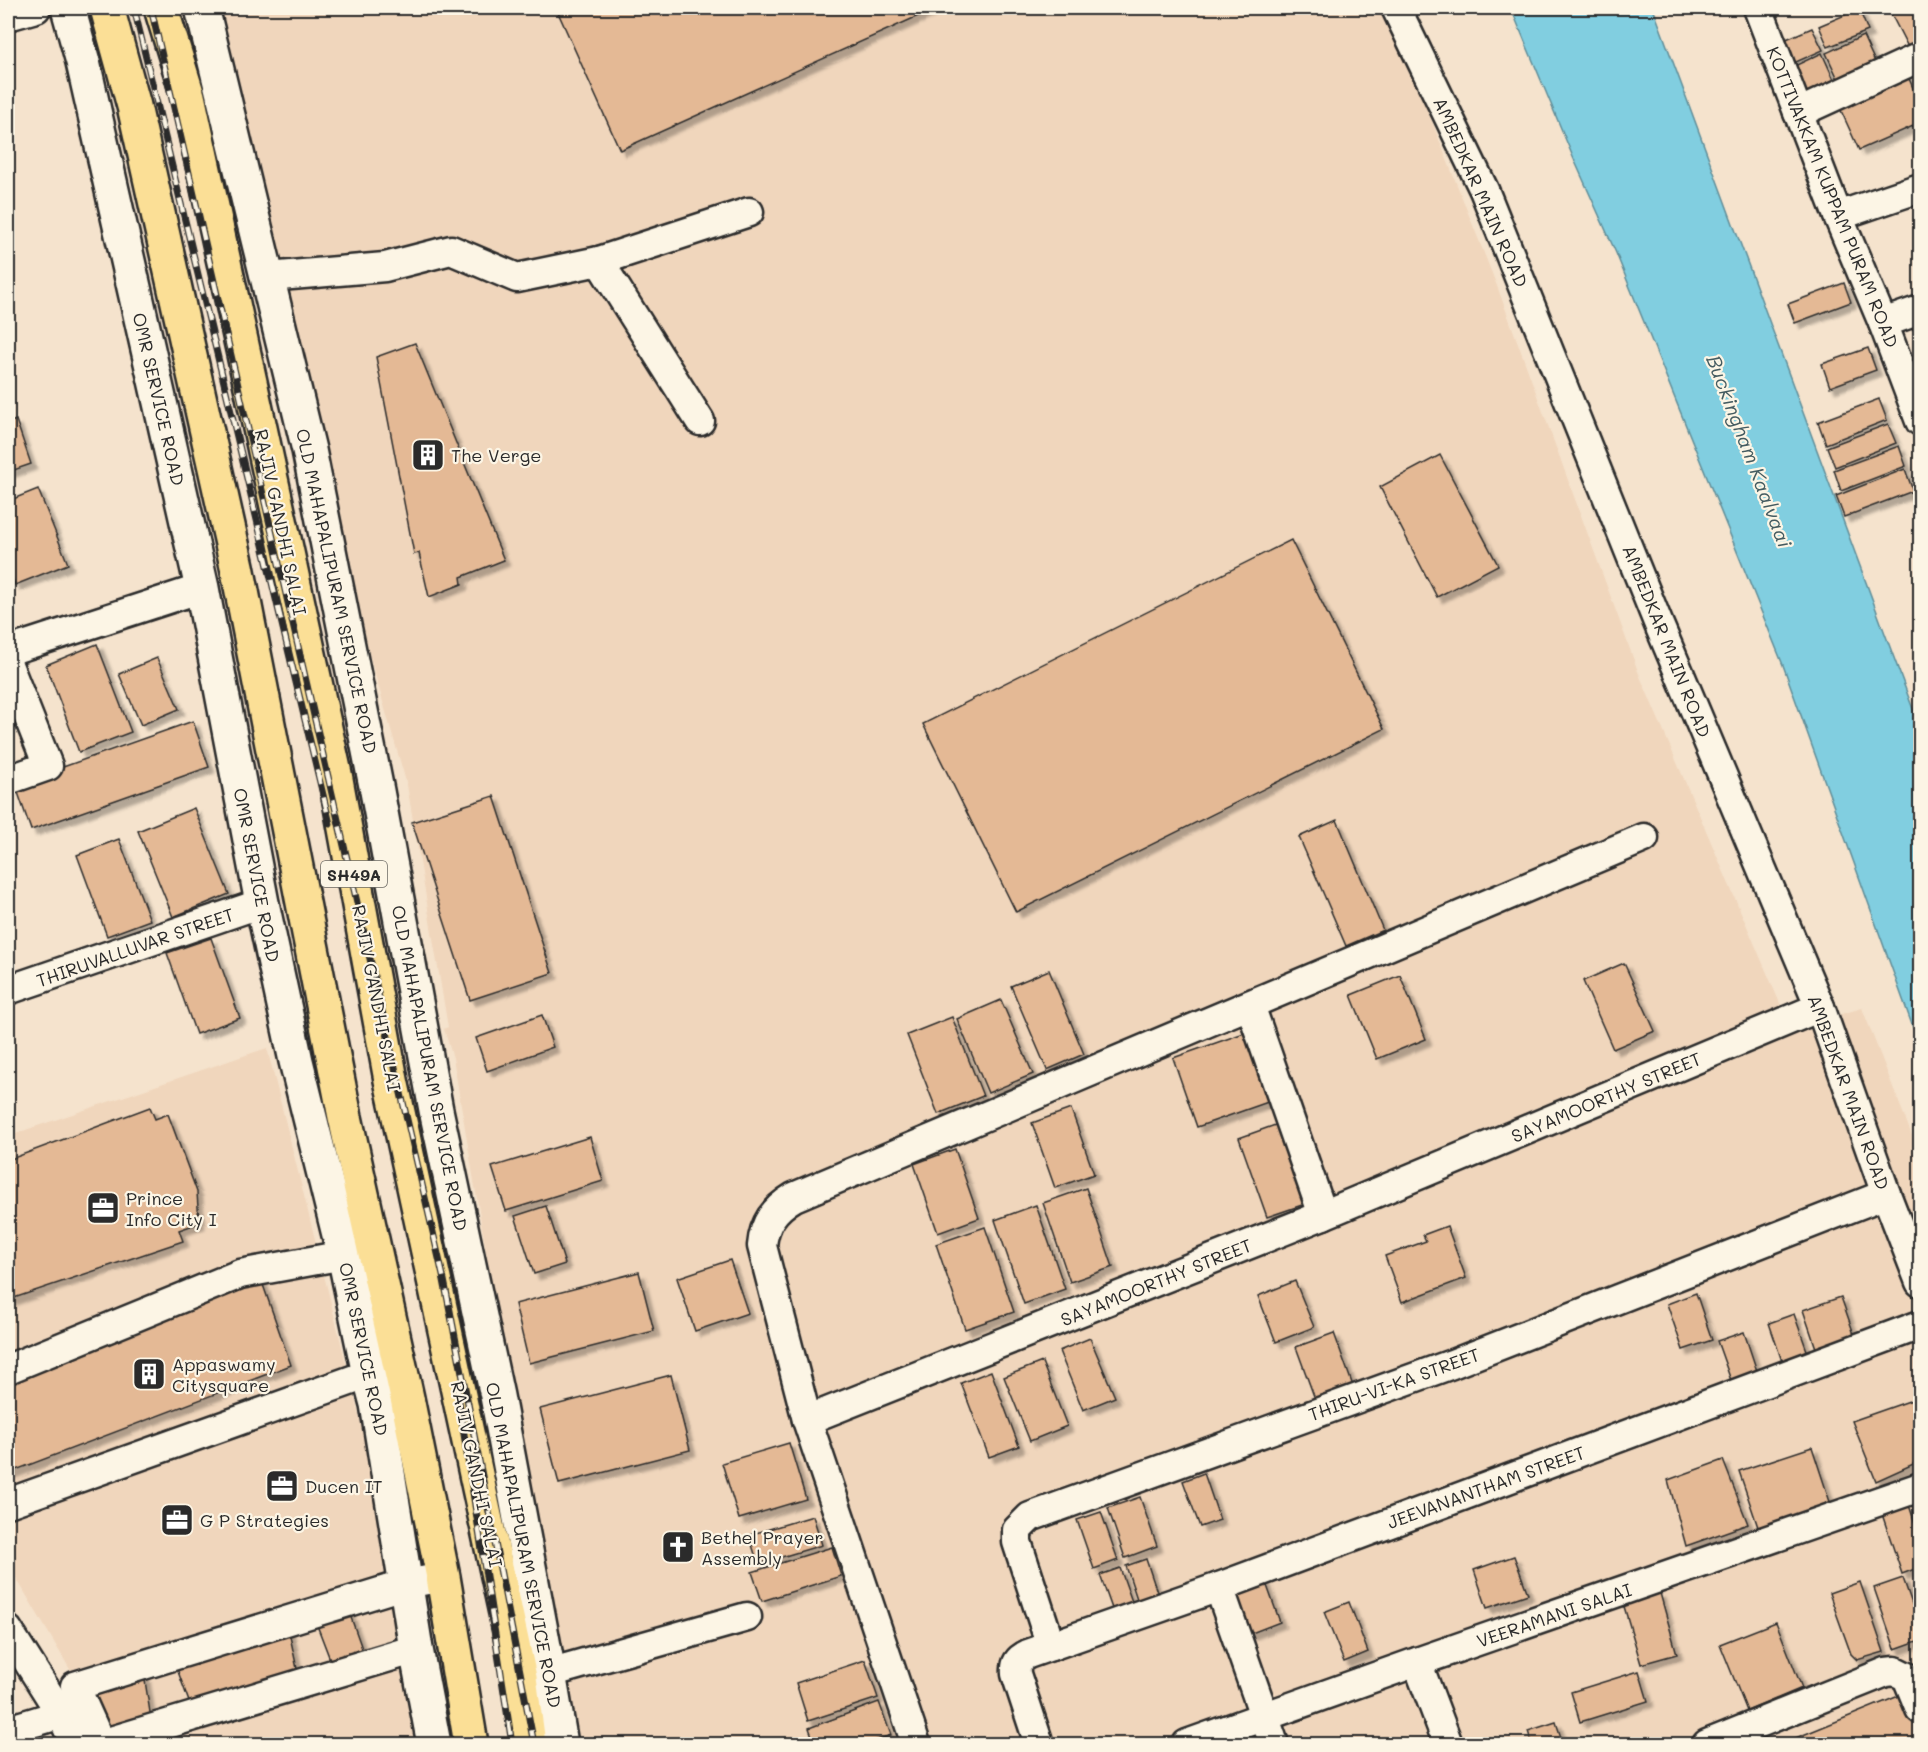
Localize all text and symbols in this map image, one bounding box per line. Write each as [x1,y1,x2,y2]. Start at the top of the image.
street label: KOTTIVAKKAM KUPPAM PURAM ROAD [1761,43,1905,351]
street label: AMBEDKAR MAIN ROAD [1428,93,1534,291]
street label: OMR SERVICE ROAD [127,310,191,488]
water label: Buckingham Kaalvaai [1701,351,1799,552]
street label: OLD MAHAPALIPURAM SERVICE ROAD [291,426,383,756]
street label: RAJIV GANDHI SALAI [250,427,312,617]
building icon: The Verge [410,437,446,473]
place label: The Verge [451,443,541,467]
street label: AMBEDKAR MAIN ROAD [1617,541,1717,741]
street label: OMR SERVICE ROAD [228,786,286,964]
road number: SH49A [321,861,387,887]
street label: THIRUVALLUVAR STREET [33,902,237,992]
street label: RAJIV GANDHI SALAI [347,903,407,1093]
street label: OLD MAHAPALIPURAM SERVICE ROAD [387,903,473,1233]
street label: AMBEDKAR MAIN ROAD [1803,991,1895,1193]
street label: SAYAMOORTHY STREET [1507,1046,1705,1148]
place label: Prince Info City I [126,1186,217,1231]
office icon: Prince Info City I [85,1190,121,1226]
street label: SAYAMOORTHY STREET [1057,1233,1255,1331]
street label: OMR SERVICE ROAD [334,1260,394,1438]
street label: THIRU-VI-KA STREET [1305,1342,1483,1426]
place label: Appaswamy Citysquare [172,1352,276,1397]
building icon: Appaswamy Citysquare [131,1356,167,1392]
street label: RAJIV GANDHI SALAI [446,1379,508,1569]
street label: OLD MAHAPALIPURAM SERVICE ROAD [481,1380,567,1710]
street label: JEEVANANTHAM STREET [1384,1440,1588,1534]
office icon: Ducen IT [264,1468,300,1504]
place label: Ducen IT [305,1474,383,1498]
office icon: G P Strategies [159,1502,195,1538]
place label: G P Strategies [200,1508,329,1532]
place label: Bethel Prayer Assembly [701,1525,824,1570]
church icon: Bethel Prayer Assembly [660,1529,696,1565]
street label: VEERAMANI SALAI [1473,1577,1635,1653]

